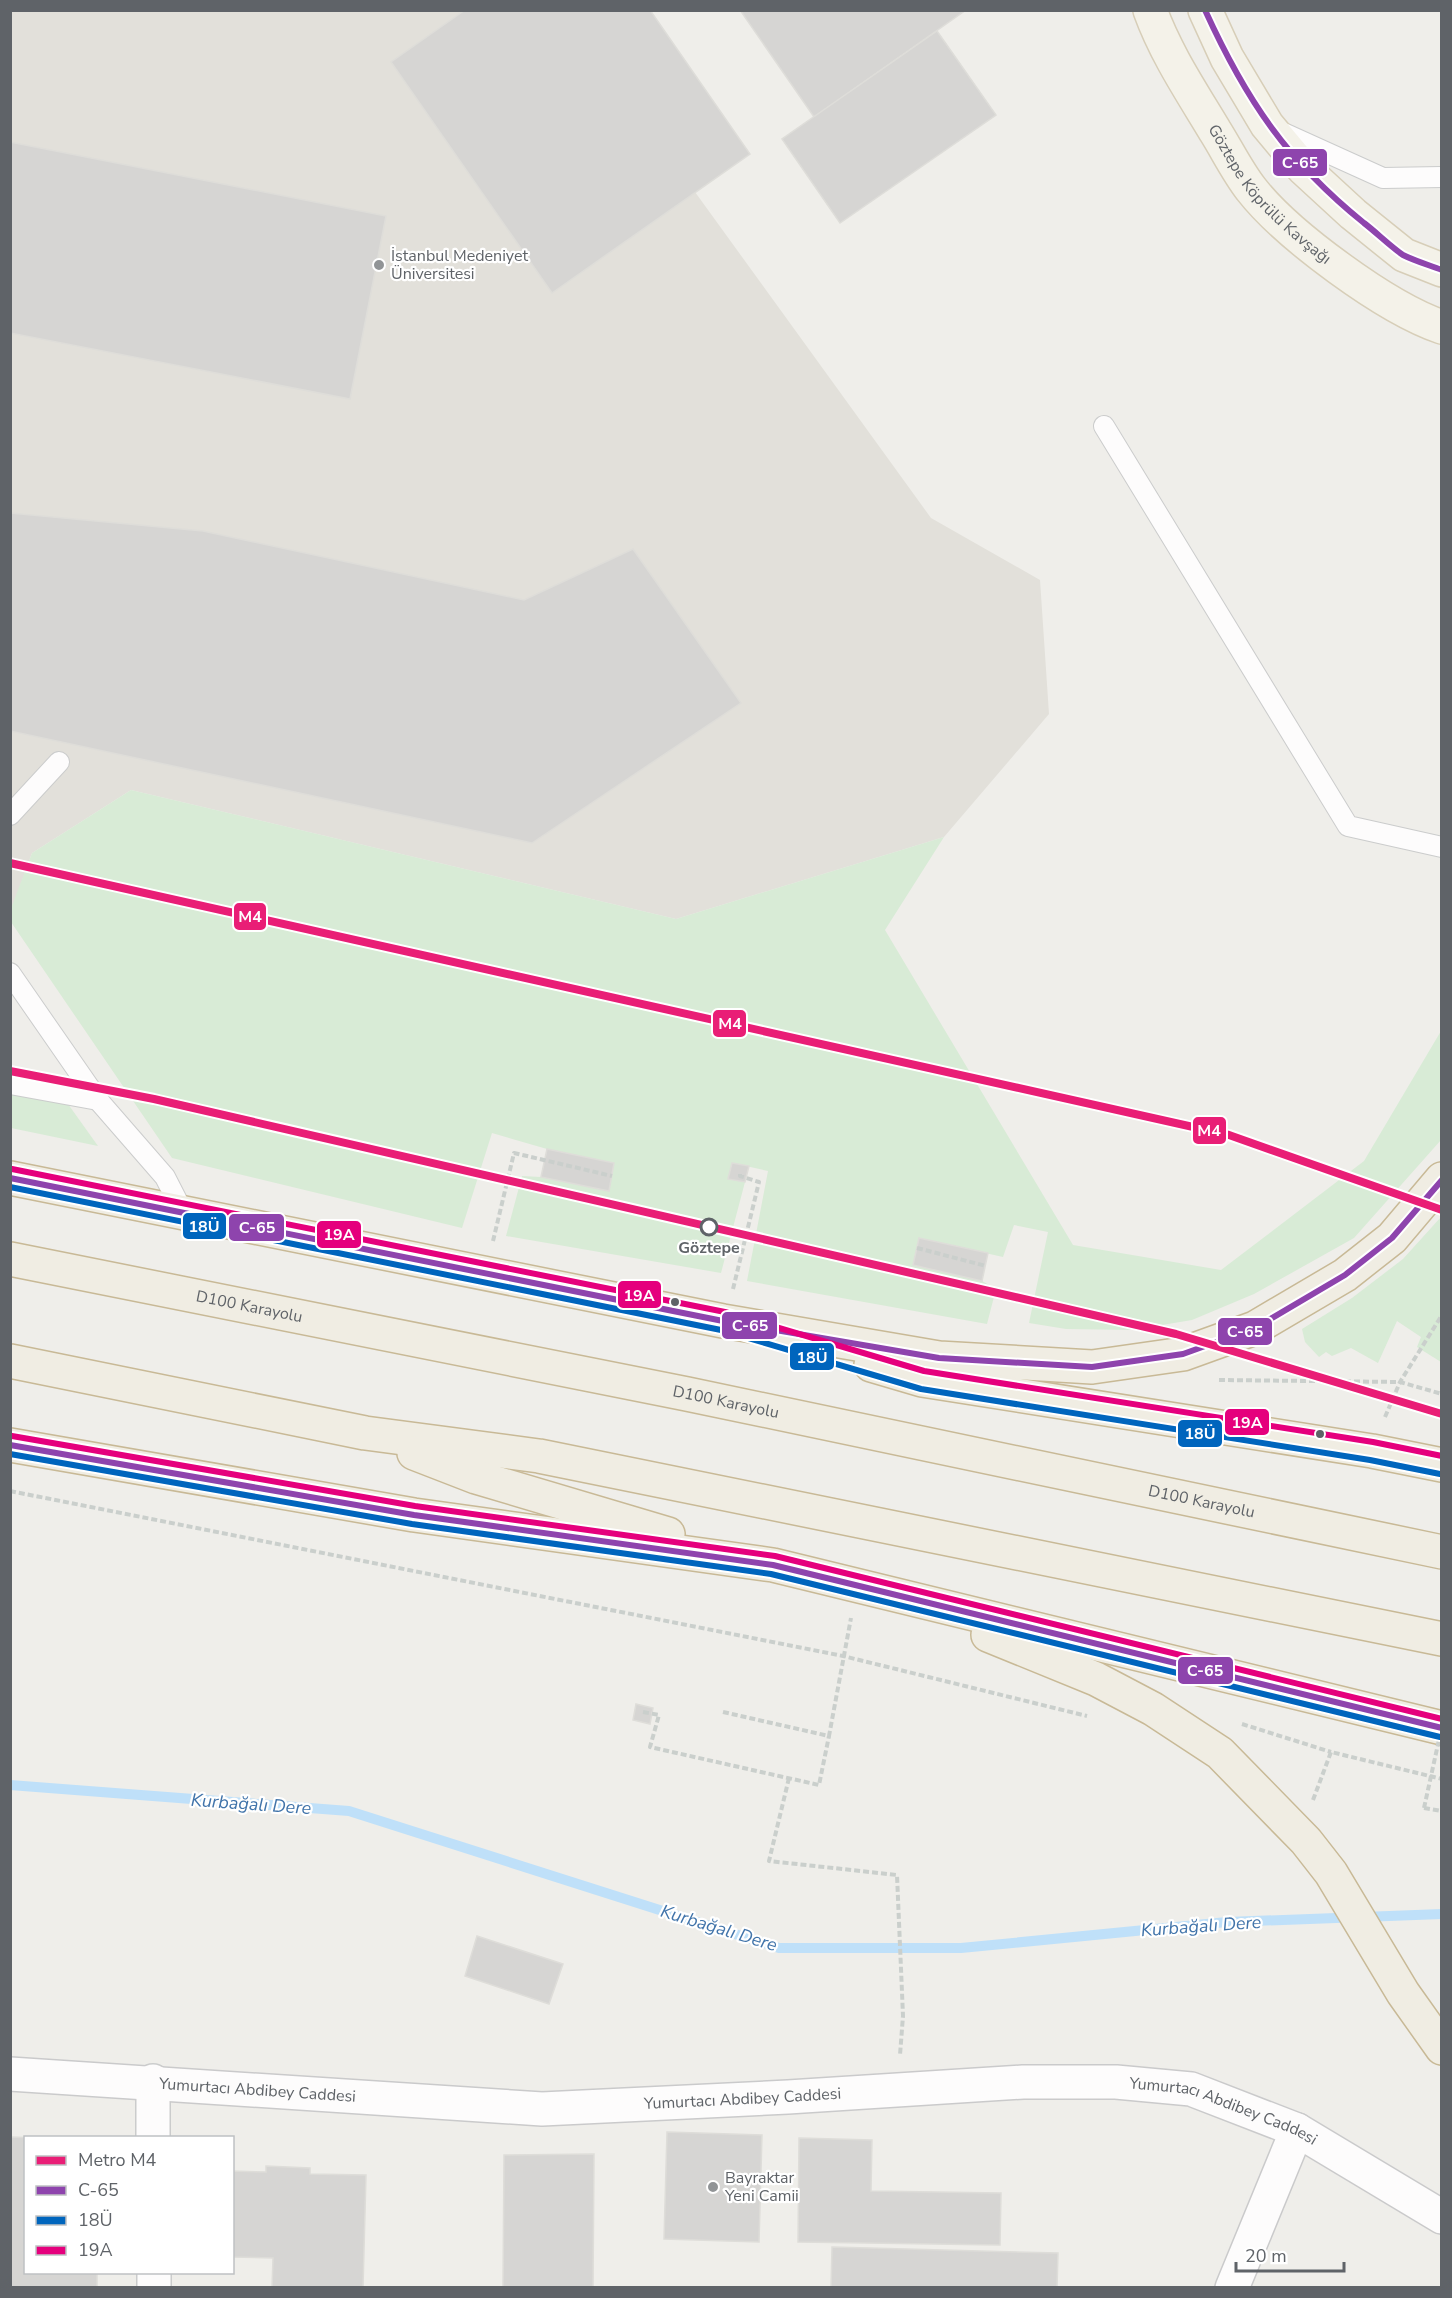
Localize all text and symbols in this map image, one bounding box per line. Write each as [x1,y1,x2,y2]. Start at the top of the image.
street label: Göztepe Köprülü Kavşağı [1203,120,1336,269]
line badge: C-65 [1272,148,1328,177]
text: C-65 [1282,152,1318,174]
place label: İstanbul Medeniyet Üniversitesi [391,245,528,285]
marker: İstanbul Medeniyet Üniversitesi [372,258,386,272]
line badge: M4 [233,902,267,931]
text: M4 [238,906,262,928]
line badge: M4 [712,1009,747,1038]
text: M4 [718,1013,742,1035]
line badge: M4 [1192,1116,1227,1145]
text: M4 [1197,1120,1221,1142]
line badge: 18Ü [182,1212,227,1240]
line badge: C-65 [228,1213,285,1242]
text: 18Ü [188,1216,220,1238]
text: C-65 [239,1217,275,1239]
marker: Göztepe [700,1218,718,1236]
line badge: 19A [316,1220,362,1249]
text: 19A [323,1224,355,1246]
place label: Göztepe [678,1237,740,1259]
line badge: 19A [617,1280,662,1309]
street label: D100 Karayolu [194,1285,304,1328]
text: 19A [623,1285,655,1307]
unlabelled marker [669,1296,681,1308]
line badge: C-65 [721,1311,778,1340]
text: C-65 [732,1315,768,1337]
line badge: C-65 [1217,1317,1273,1346]
text: C-65 [1227,1321,1263,1343]
line badge: 18Ü [789,1342,835,1371]
text: 18Ü [796,1347,828,1369]
street label: D100 Karayolu [671,1380,781,1424]
line badge: 19A [1224,1408,1270,1436]
text: 19A [1231,1412,1263,1434]
line badge: 18Ü [1177,1419,1223,1448]
text: 18Ü [1184,1423,1216,1445]
unlabelled marker [1314,1428,1326,1440]
street label: D100 Karayolu [1146,1480,1257,1524]
line badge: C-65 [1177,1656,1234,1685]
text: C-65 [1187,1660,1223,1682]
water label: Kurbağalı Dere [190,1788,312,1820]
water label: Kurbağalı Dere [658,1899,781,1957]
water label: Kurbağalı Dere [1140,1910,1262,1942]
street label: Yumurtacı Abdibey Caddesi [1127,2072,1321,2151]
street label: Yumurtacı Abdibey Caddesi [157,2073,357,2108]
street label: Yumurtacı Abdibey Caddesi [643,2083,842,2115]
legend [24,2136,234,2274]
text: Metro M4 [78,2148,157,2172]
place label: Bayraktar Yeni Camii [724,2167,799,2207]
text: C-65 [78,2178,119,2202]
marker: Bayraktar Yeni Camii [706,2180,720,2194]
text: 18Ü [78,2208,113,2232]
scale bar [1236,2235,1344,2273]
text: 19A [78,2238,113,2262]
text: 20 m [1245,2244,1287,2268]

